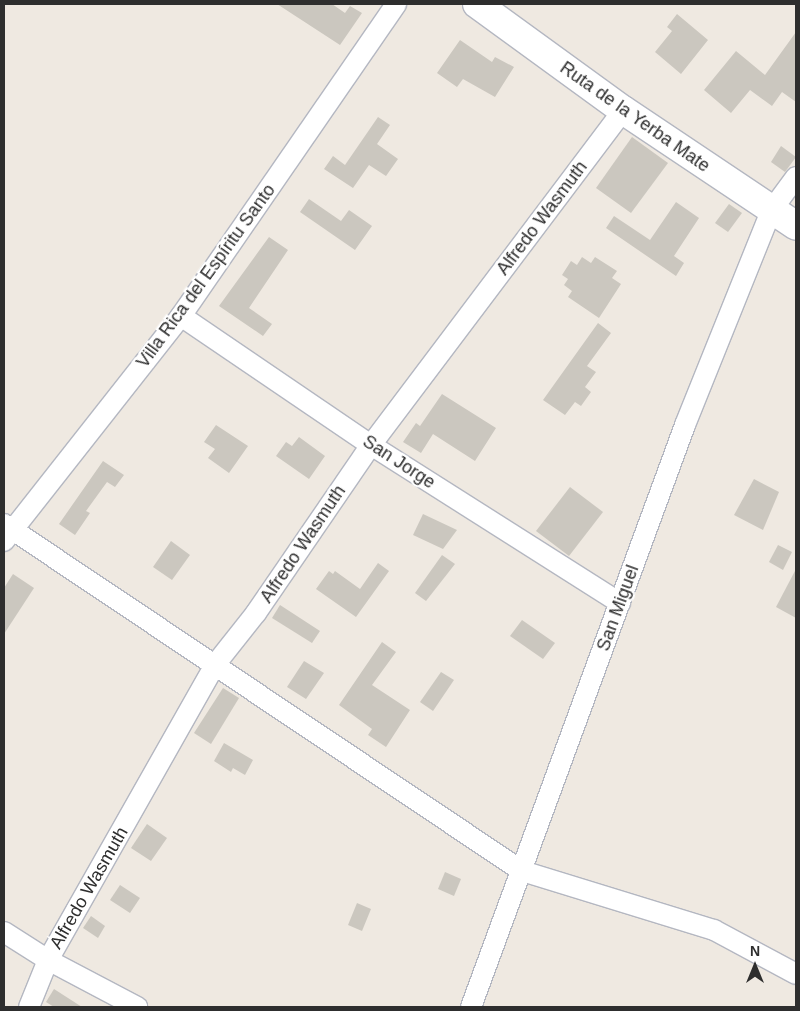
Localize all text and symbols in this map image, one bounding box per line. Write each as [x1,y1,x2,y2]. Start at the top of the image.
street label: Ruta de la Yerba Mate [556,57,714,177]
street label: Alfredo Wasmuth [492,157,592,279]
street label: Villa Rica del Espíritu Santo [132,180,280,372]
street label: San Jorge [359,431,439,493]
street label: Alfredo Wasmuth [256,481,350,607]
street label: San Miguel [592,562,644,654]
street label: Alfredo Wasmuth [45,823,133,953]
north arrow [730,941,780,991]
text: N [750,943,760,959]

